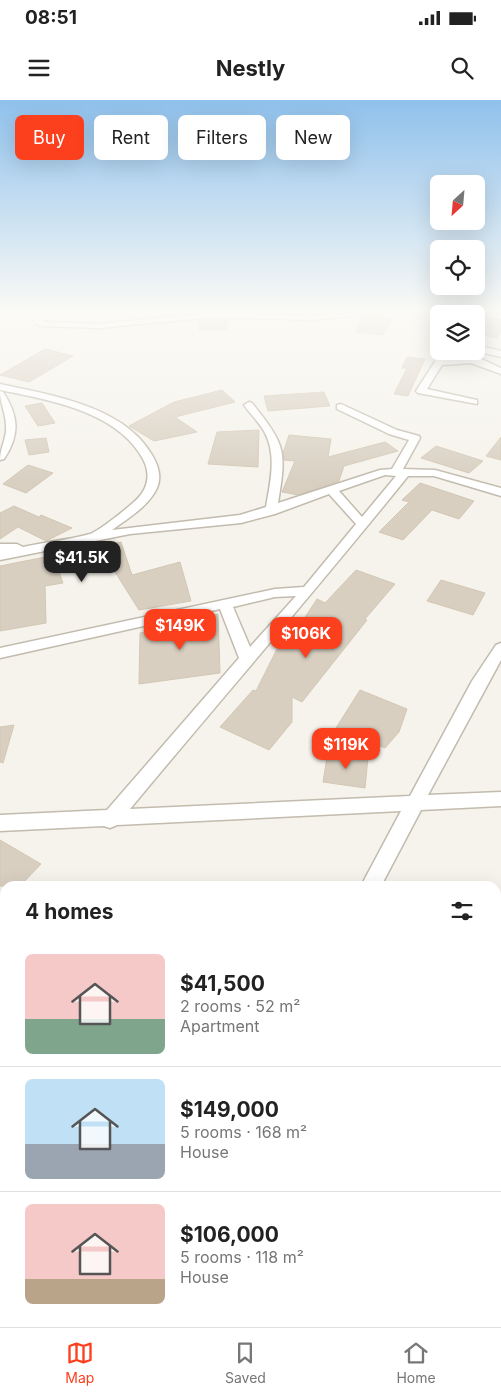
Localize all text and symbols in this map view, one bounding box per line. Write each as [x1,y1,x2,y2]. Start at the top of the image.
text: 08:51 [25,6,77,29]
icon: menu [25,54,53,82]
icon: search [448,54,476,82]
text: Nestly [216,55,285,81]
chip: Buy [15,115,84,160]
chip: Rent [94,115,168,160]
chip: Filters [178,115,266,160]
chip: New [276,115,350,160]
north arrow [430,175,485,230]
map controls [430,175,485,360]
button: locate [430,240,485,295]
button: layers [430,305,485,360]
pin: $41.5K [41,540,123,583]
text: $41.5K [55,547,109,567]
pin: $149K [145,608,215,651]
text: $149K [155,615,205,635]
pin: $106K [271,616,341,659]
text: $106K [281,623,331,643]
pin: $119K [311,728,381,770]
text: $119K [323,734,369,754]
icon: filters [448,897,476,925]
text: 4 homes [25,899,114,924]
text: $41,500 [180,971,265,996]
icon: home [65,974,125,1034]
text: 2 rooms · 52 m² [180,996,300,1016]
text: Apartment [180,1016,260,1036]
text: $149,000 [180,1097,279,1122]
icon: home [65,1099,125,1159]
text: 5 rooms · 168 m² [180,1122,307,1142]
text: House [180,1142,229,1162]
text: $106,000 [180,1222,279,1247]
icon: home [65,1224,125,1284]
text: 5 rooms · 118 m² [180,1247,304,1267]
text: House [180,1267,229,1287]
tab: Map [65,1339,94,1386]
tab: Saved [225,1339,266,1386]
tab: Home [396,1339,436,1386]

